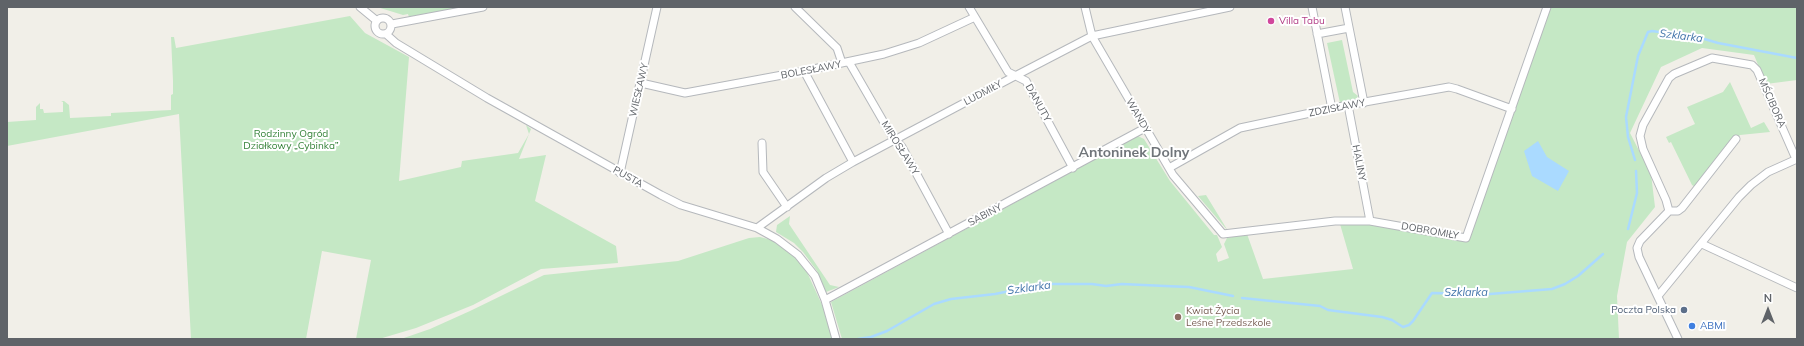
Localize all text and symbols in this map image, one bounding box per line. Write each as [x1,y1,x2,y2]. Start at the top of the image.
place label: Villa Tabu [1279,15,1325,27]
marker: Villa Tabu [1266,16,1276,26]
water label: Szklarka [1659,27,1703,45]
street label: BOLESŁAWY [780,58,842,82]
street label: WIESŁAWY [627,62,651,118]
street label: MŚCIBORA [1756,76,1788,130]
street label: LUDMIŁY [962,78,1004,108]
street label: DANUTY [1023,82,1053,124]
street label: WANDY [1123,96,1153,136]
street label: ZDZISŁAWY [1308,97,1366,119]
street label: MIROSŁAWY [879,119,921,177]
park label: Rodzinny Ogród Działkowy „Cybinka” [243,128,339,152]
street label: HALINY [1350,144,1368,182]
district label: Antoninek Dolny [1079,145,1189,161]
street label: PUSTA [611,164,645,190]
street label: SABINY [966,201,1004,229]
street label: DOBROMIŁY [1400,220,1460,242]
water label: Szklarka [1006,278,1052,298]
water label: Szklarka [1444,286,1488,300]
north arrow [1748,290,1788,330]
text: N [1764,291,1772,305]
place label: Poczta Polska [1611,304,1676,316]
place label: Kwiat Życia Leśne Przedszkole [1186,305,1271,328]
marker: Poczta Polska [1679,305,1689,315]
marker: Kwiat Życia Leśne Przedszkole [1173,312,1183,322]
place label: ABMI [1700,320,1725,332]
marker: ABMI [1687,321,1697,331]

